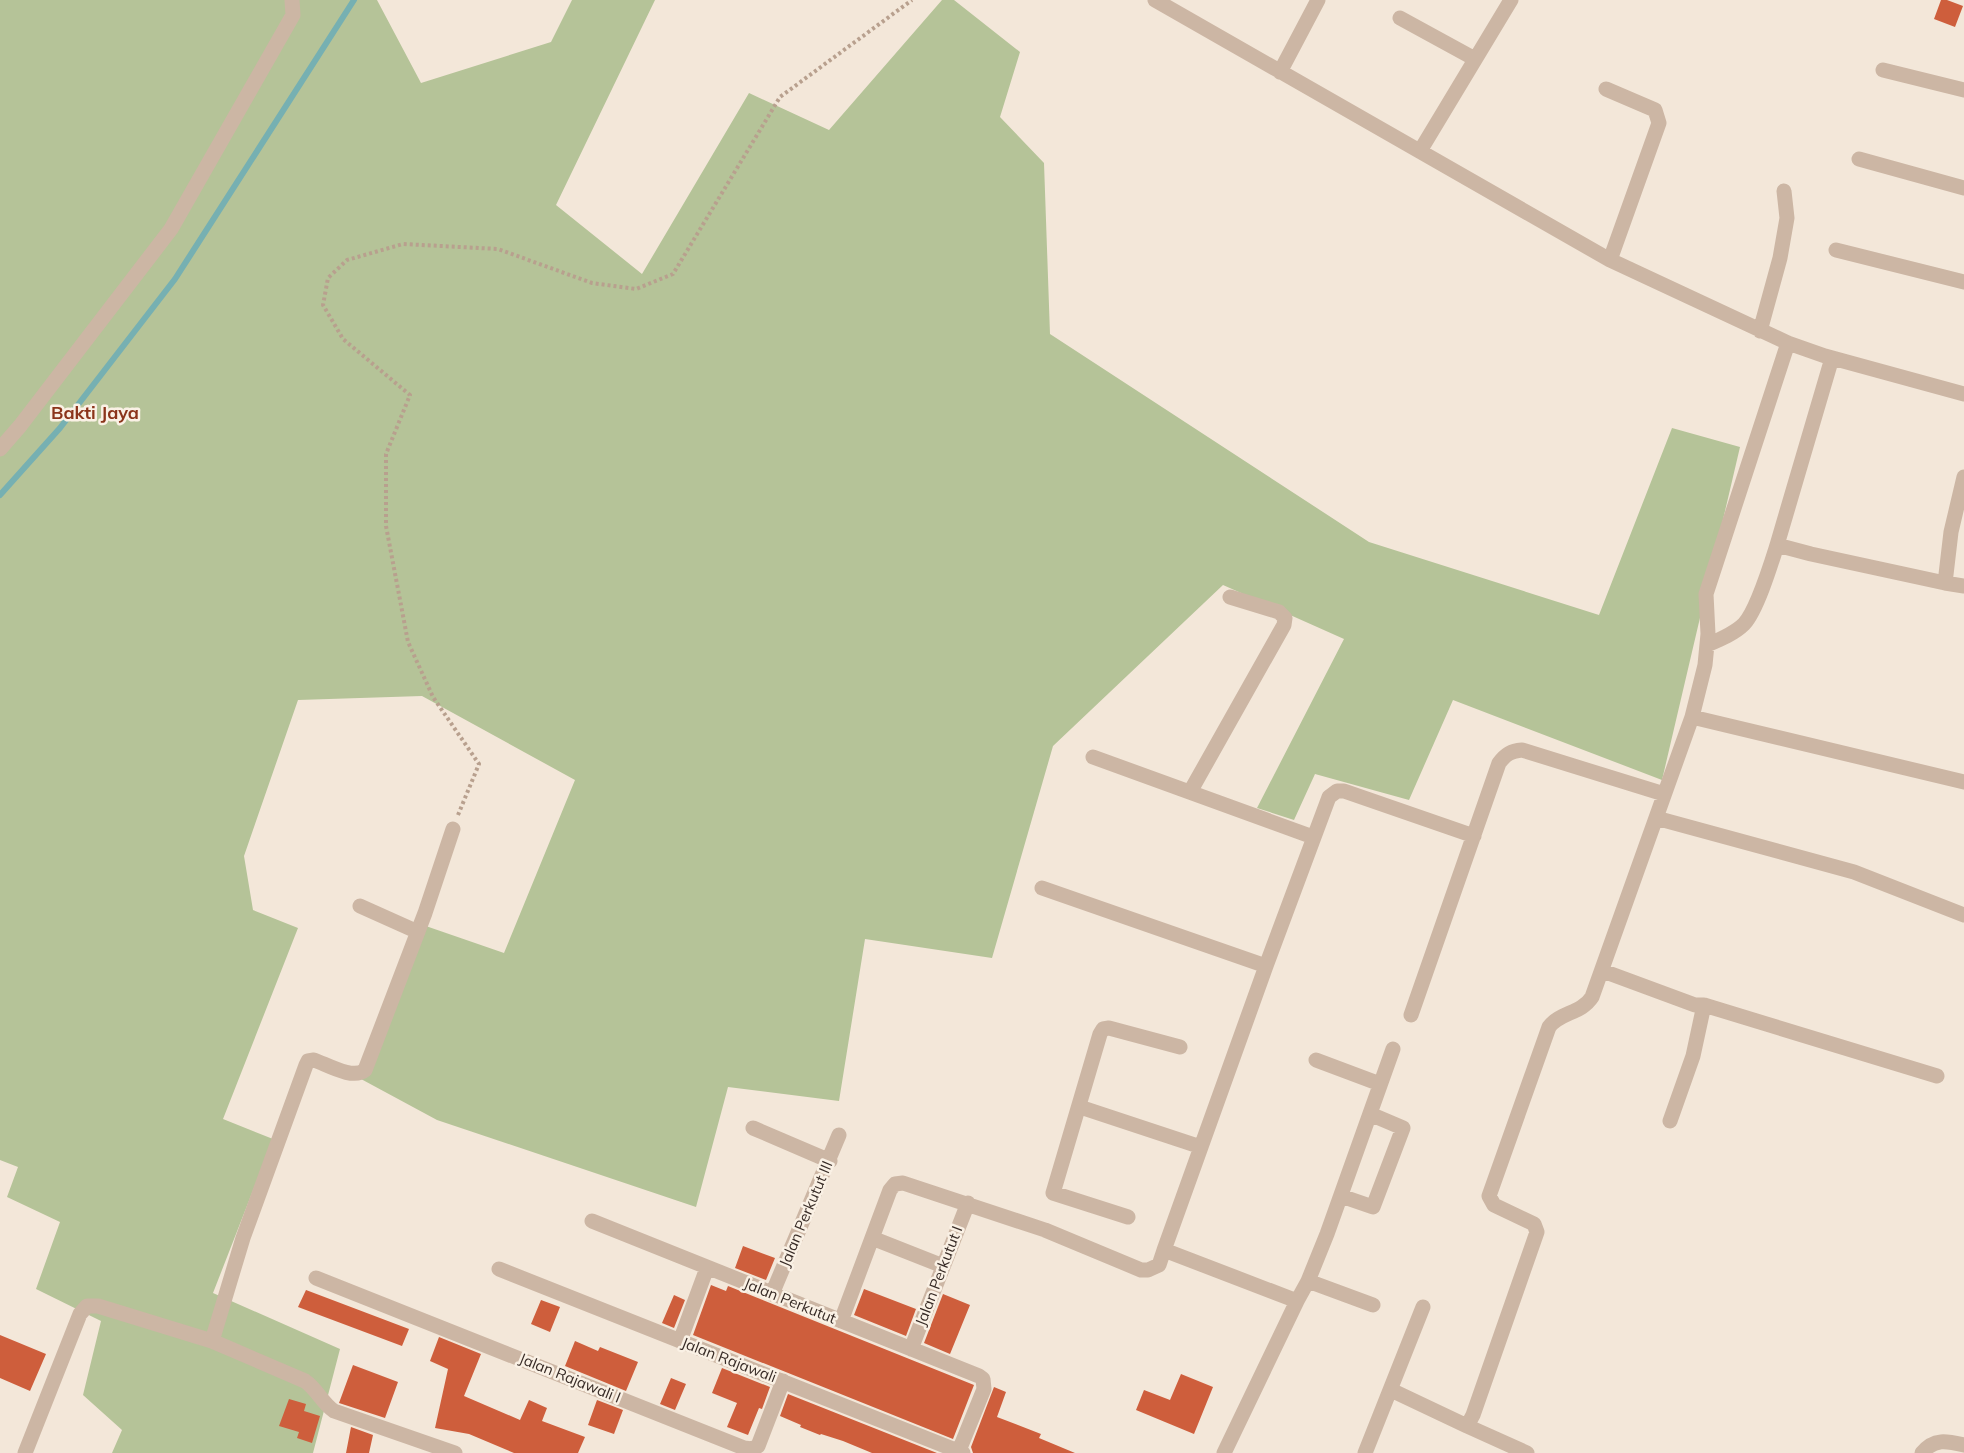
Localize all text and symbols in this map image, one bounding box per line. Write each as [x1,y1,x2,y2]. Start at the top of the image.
district label: Bakti Jaya [51,401,139,424]
street label: Jalan Perkutut III [775,1158,836,1270]
street label: Jalan Perkutut I [911,1223,966,1329]
street label: Jalan Perkutut [741,1273,839,1328]
street label: Jalan Rajawali [679,1333,779,1386]
street label: Jalan Rajawali I [517,1349,624,1407]

